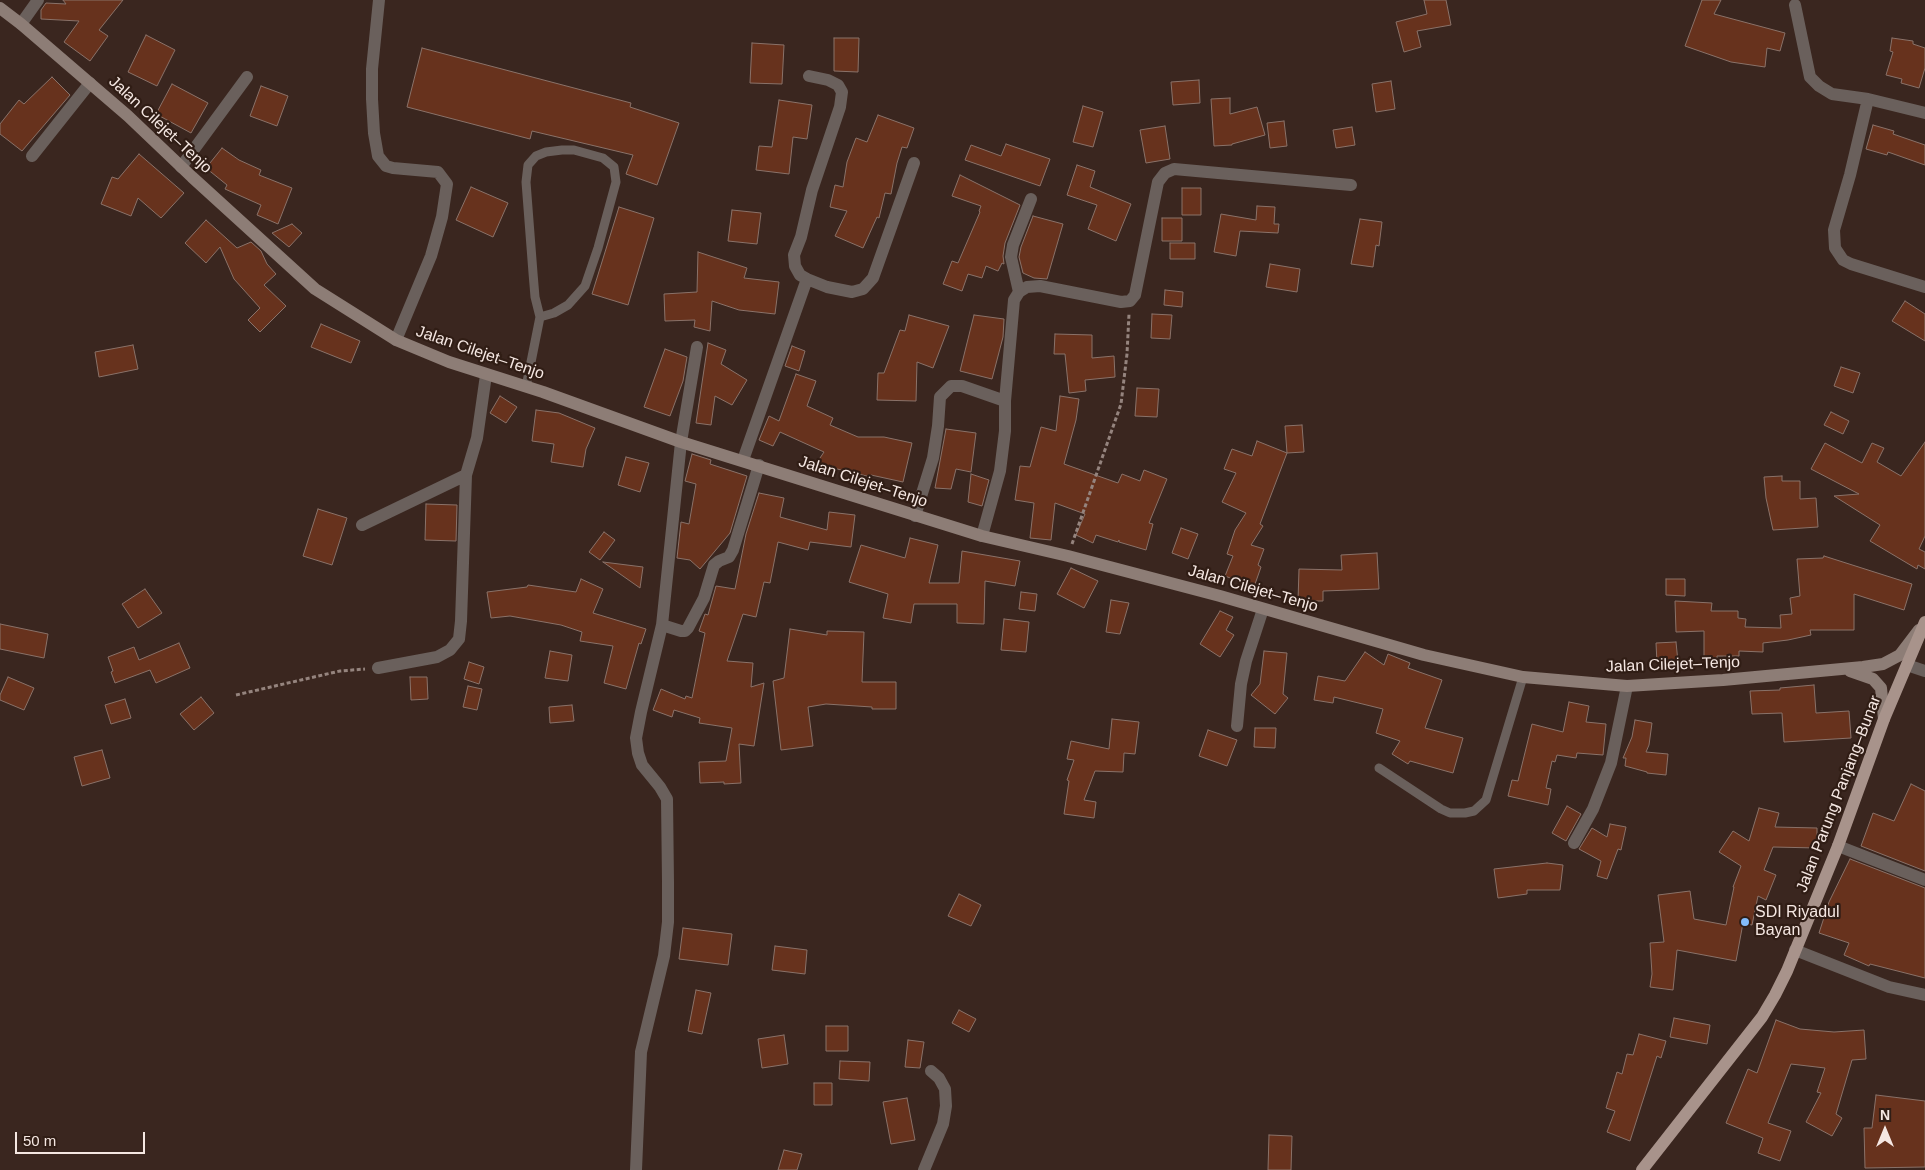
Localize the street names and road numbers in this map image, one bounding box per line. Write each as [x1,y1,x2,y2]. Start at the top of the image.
street label: Jalan Cilejet–Tenjo [104,72,216,178]
street label: Jalan Cilejet–Tenjo [413,322,547,384]
street label: Jalan Cilejet–Tenjo [796,452,930,512]
street label: Jalan Cilejet–Tenjo [1186,561,1320,617]
street label: Jalan Cilejet–Tenjo [1606,653,1740,677]
street label: Jalan Parung Panjang–Bunar [1793,693,1885,895]

